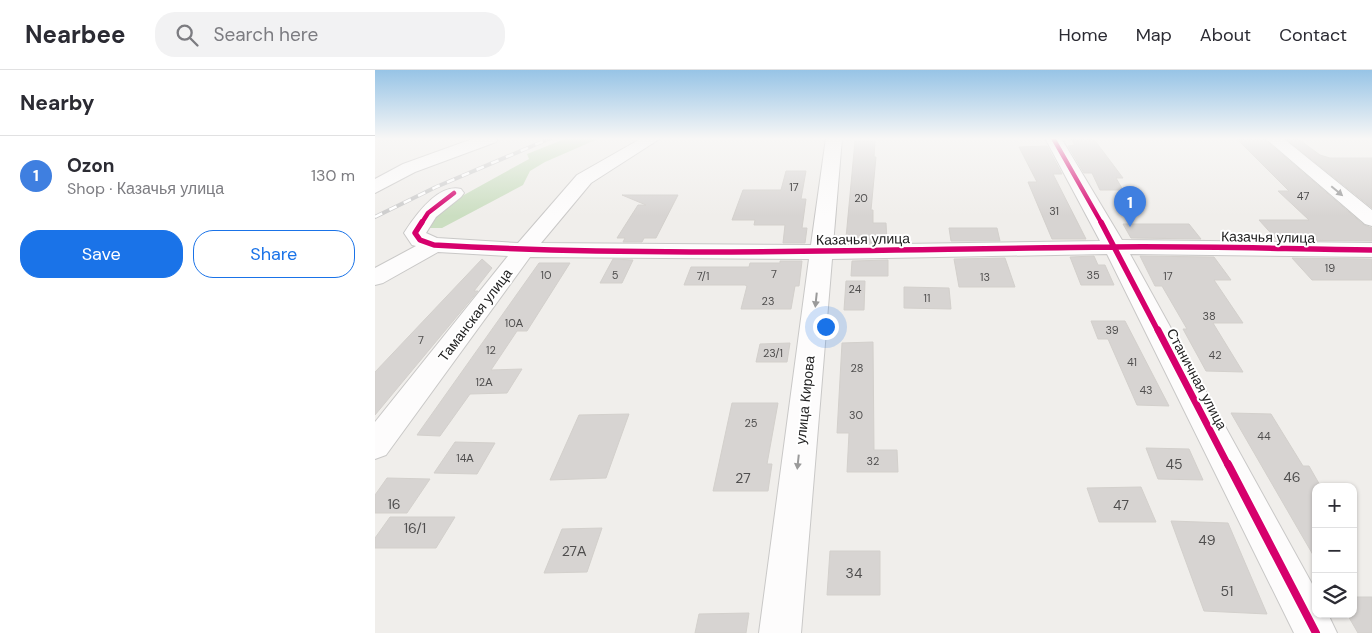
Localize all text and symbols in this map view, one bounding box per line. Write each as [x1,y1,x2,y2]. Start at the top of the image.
search box [155,12,505,57]
text: Nearbee [25,19,125,50]
icon: search [173,21,201,49]
text: Search here [213,22,318,47]
text: Home [1058,23,1108,47]
text: Map [1136,23,1172,47]
text: About [1200,23,1251,47]
text: Contact [1279,23,1347,47]
text: Nearby [20,89,94,117]
text: Ozon [67,153,115,178]
text: 1 [33,165,39,186]
text: 130 m [311,165,355,186]
text: Shop · Казачья улица [67,178,224,199]
house number: 17 [789,180,799,194]
one-way arrow [1331,185,1343,197]
pin: 1 [1114,186,1146,227]
house number: 47 [1297,189,1309,203]
house number: 20 [854,191,868,205]
house number: 31 [1049,204,1059,218]
street label: Казачья улица [1221,227,1315,247]
street label: Казачья улица [816,229,910,249]
button: Save [20,230,183,278]
button: Share [193,230,355,278]
house number: 19 [1325,261,1335,275]
street label: Таманская улица [434,265,516,365]
house number: 7 [771,267,777,281]
house number: 10 [541,268,551,282]
house number: 5 [612,268,619,282]
house number: 35 [1086,268,1100,282]
house number: 7/1 [697,269,709,283]
house number: 17 [1163,269,1173,283]
house number: 13 [980,270,990,284]
house number: 24 [849,282,862,296]
house number: 11 [924,291,930,305]
one-way arrow [812,293,820,309]
house number: 23 [762,294,774,308]
house number: 38 [1202,309,1216,323]
your location [813,314,839,340]
house number: 10А [505,316,524,330]
house number: 39 [1105,323,1119,337]
street label: Станичная улица [1163,325,1231,433]
house number: 7 [418,333,424,347]
house number: 12 [486,343,496,357]
house number: 23/1 [763,346,783,360]
house number: 42 [1208,348,1222,362]
street label: улица Кирова [791,355,819,445]
house number: 41 [1127,355,1137,369]
house number: 28 [851,361,863,375]
house number: 12А [475,375,493,389]
house number: 43 [1139,383,1153,397]
house number: 30 [849,408,863,422]
house number: 25 [744,416,758,430]
house number: 44 [1257,429,1271,443]
house number: 14А [456,451,474,465]
one-way arrow [794,454,802,470]
house number: 32 [867,454,879,468]
house number: 45 [1165,455,1183,473]
house number: 46 [1283,468,1301,486]
house number: 27 [735,469,751,487]
map controls [1312,483,1357,618]
button: + [1312,483,1357,528]
house number: 16 [387,495,401,513]
house number: 47 [1113,496,1129,514]
house number: 16/1 [404,519,426,537]
button: − [1312,528,1357,573]
house number: 49 [1198,531,1216,549]
house number: 27А [562,542,587,560]
house number: 34 [846,564,863,582]
button: layers [1312,573,1357,618]
house number: 51 [1221,582,1233,600]

